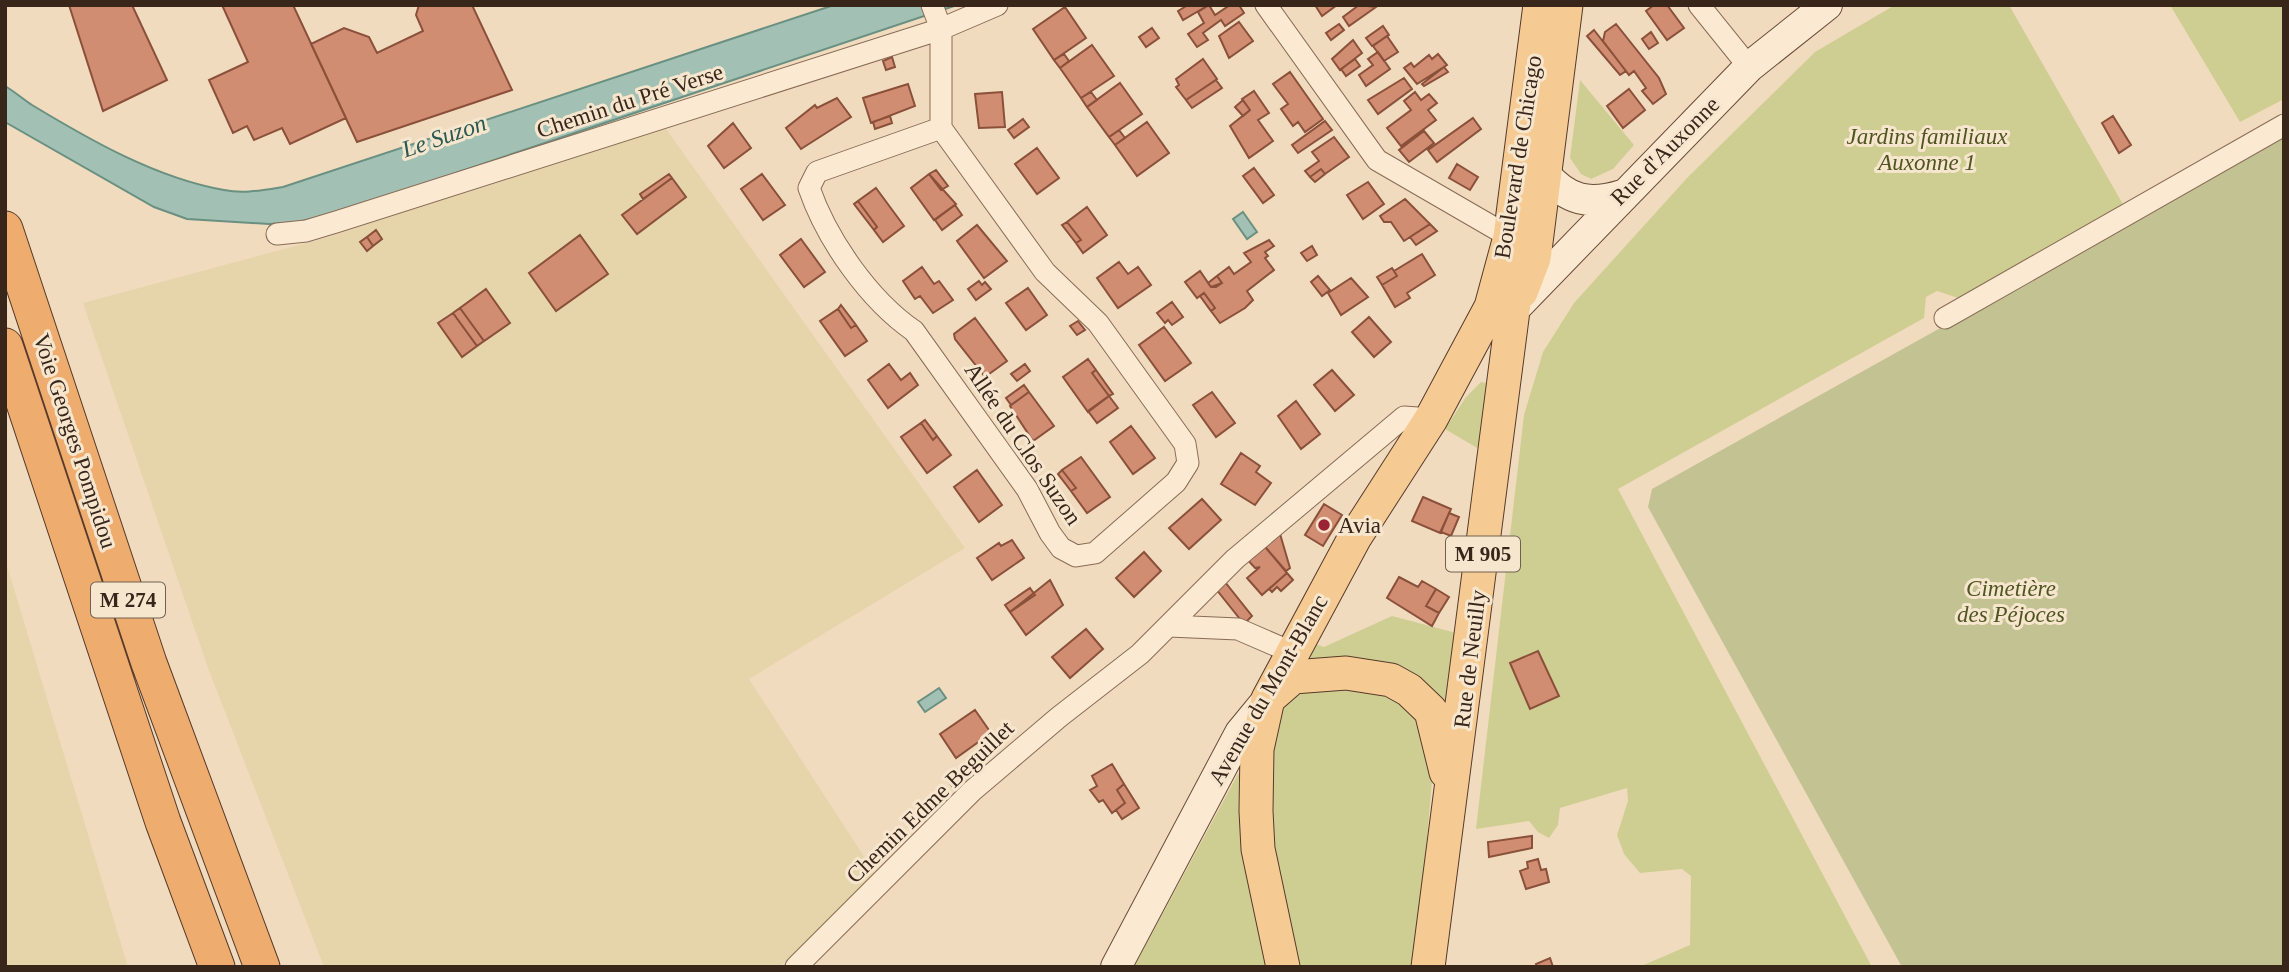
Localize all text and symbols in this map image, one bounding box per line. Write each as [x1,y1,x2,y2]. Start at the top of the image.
street label: Boulevard de Chicago [1490,53,1546,261]
street label: Chemin du Pré Verse [534,59,726,143]
street label: Rue d'Auxonne [1606,92,1724,210]
water label: Le Suzon [398,109,490,163]
park label: Jardins familiaux Auxonne 1 [1847,124,2008,175]
street label: Voie Georges Pompidou [28,331,122,552]
street label: Allée du Clos Suzon [960,358,1087,530]
place label: Avia [1338,513,1381,538]
marker: Avia [1316,517,1332,533]
road number: M 905 [1446,536,1520,572]
park label: Cimetière des Péjoces [1957,576,2065,627]
road number: M 274 [91,582,165,618]
street label: Rue de Neuilly [1449,588,1491,730]
street label: Avenue du Mont-Blanc [1203,590,1333,790]
street label: Chemin Edme Beguillet [841,715,1019,888]

